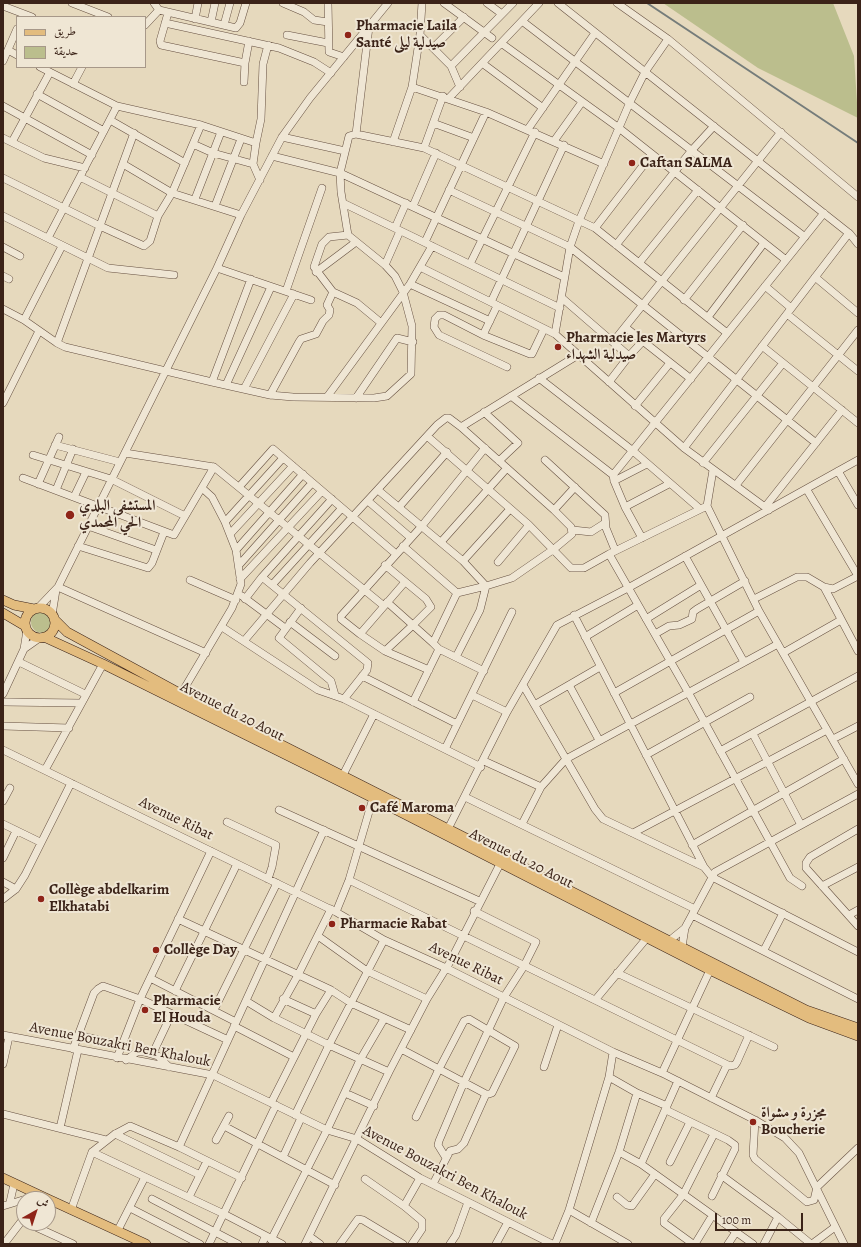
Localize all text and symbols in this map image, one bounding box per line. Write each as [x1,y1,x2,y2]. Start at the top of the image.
legend [16,16,146,68]
place label: Pharmacie Laila Santé صيدلية ليلى [356,17,457,52]
text: طريق [54,23,76,39]
marker: Pharmacie Laila Santé صيدلية ليلى [343,30,353,40]
text: حديقة [54,43,78,59]
place label: Caftan SALMA [640,154,732,172]
marker: Caftan SALMA [627,158,637,168]
place label: Pharmacie les Martyrs صيدلية الشهداء [566,329,706,364]
marker: Pharmacie les Martyrs صيدلية الشهداء [553,342,563,352]
place label: المستشفى البلدي الحي المحمدي [79,497,156,532]
marker: المستشفى البلدي الحي المحمدي [64,509,76,521]
street label: Avenue du 20 Aout [177,678,287,746]
street label: Avenue Ribat [136,793,216,845]
place label: Café Maroma [370,799,454,817]
marker: Café Maroma [357,803,367,813]
street label: Avenue du 20 Aout [466,825,576,893]
place label: Collège abdelkarim Elkhatabi [49,881,169,916]
marker: Collège abdelkarim Elkhatabi [36,894,46,904]
place label: Pharmacie Rabat [340,915,447,933]
marker: Pharmacie Rabat [327,919,337,929]
street label: Avenue Ribat [426,938,506,990]
place label: Collège Day [164,941,237,959]
marker: Collège Day [151,945,161,955]
place label: Pharmacie El Houda [153,992,221,1027]
marker: Pharmacie El Houda [140,1005,150,1015]
street label: Avenue Bouzakri Ben Khalouk [28,1019,212,1071]
place label: مجزرة و مشواة Boucherie [761,1104,826,1139]
marker: مجزرة و مشواة Boucherie [748,1117,758,1127]
street label: Avenue Bouzakri Ben Khalouk [359,1122,531,1224]
north arrow [16,1191,56,1231]
text: ش [34,1193,52,1211]
scale bar [717,1205,805,1231]
text: 100 m [722,1212,751,1228]

